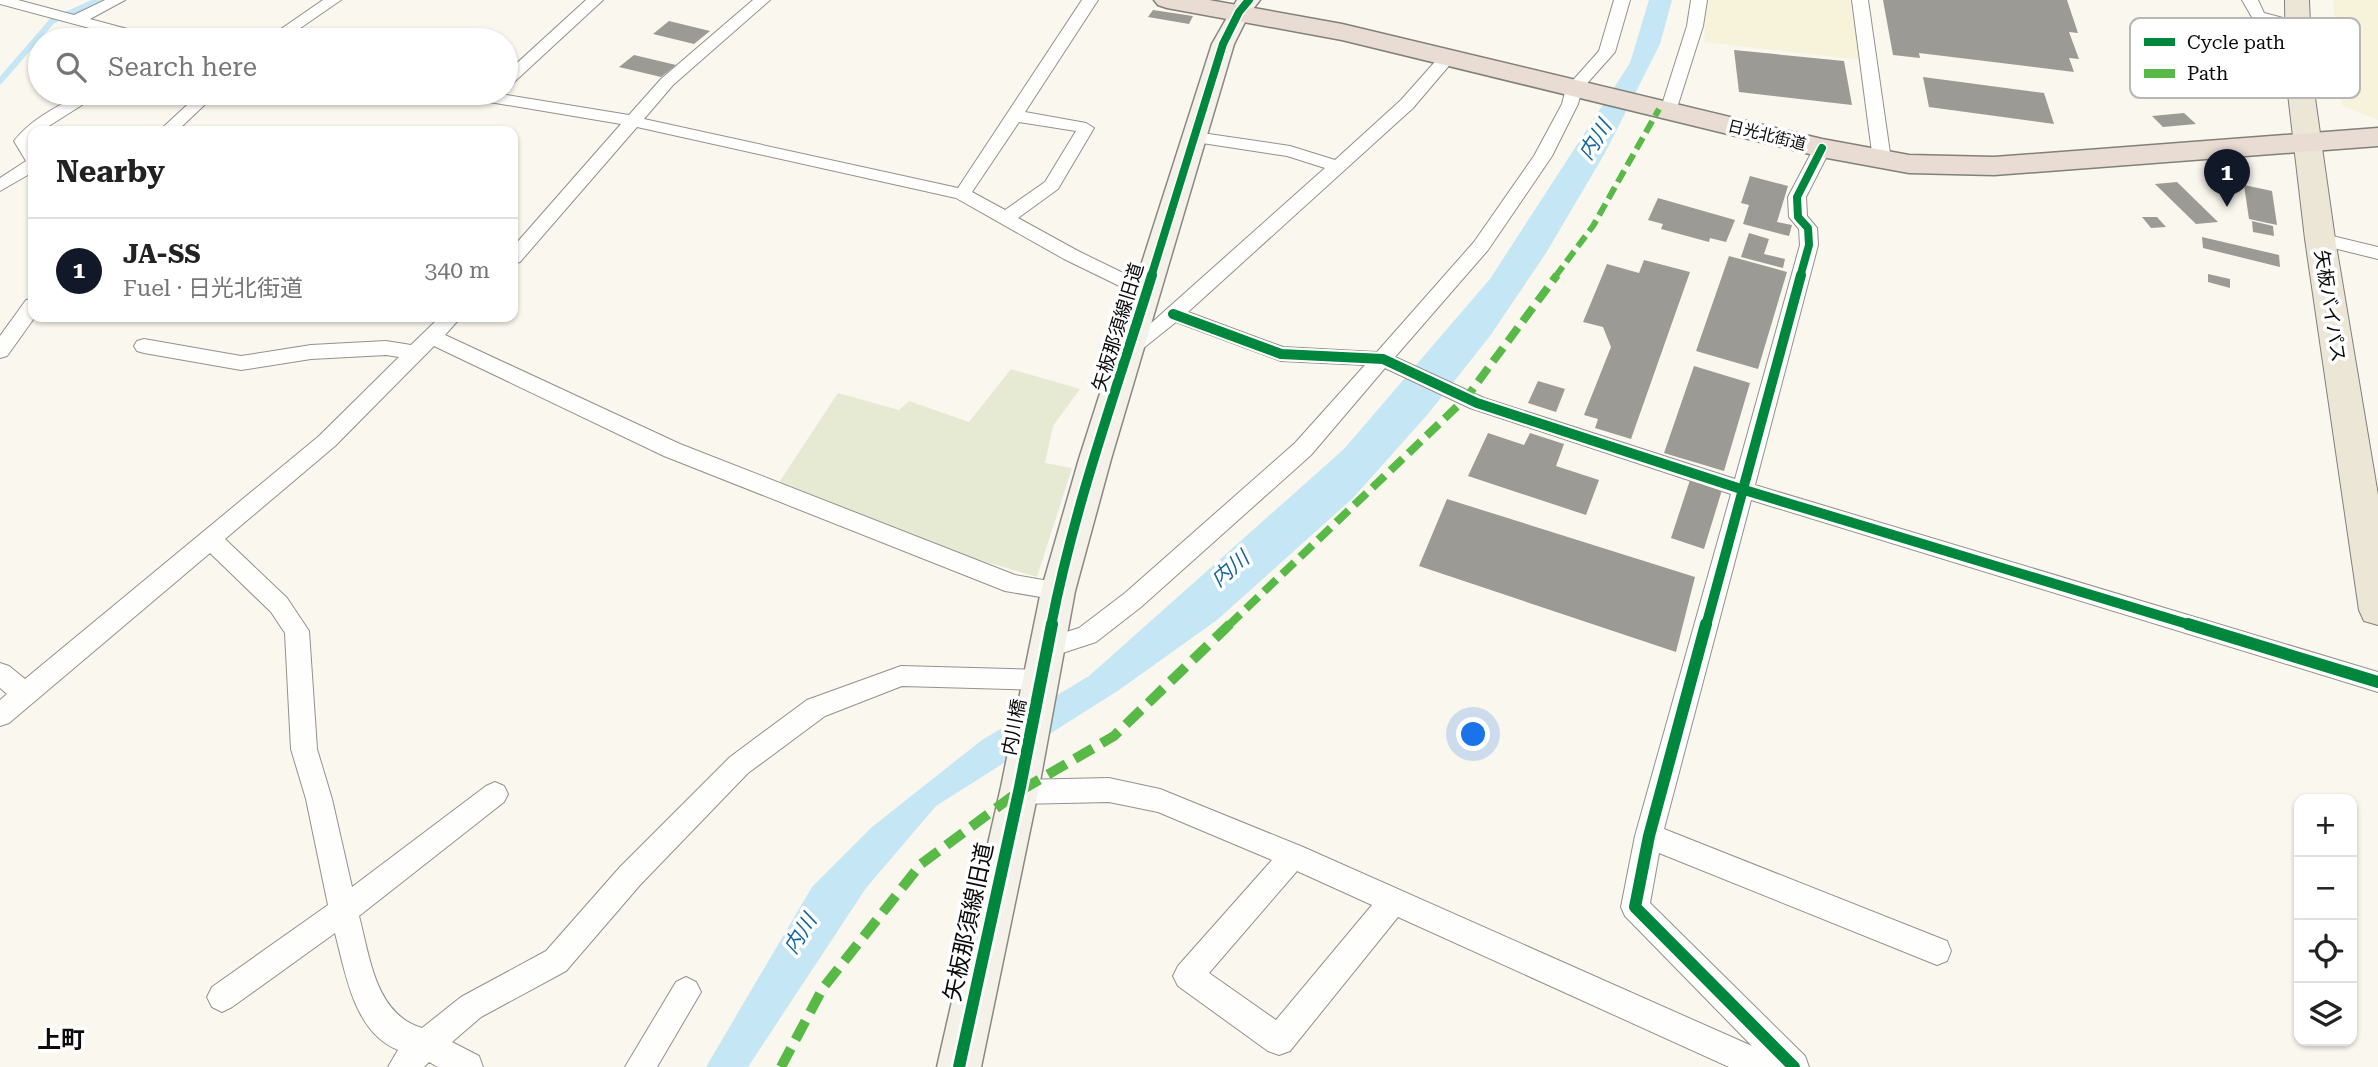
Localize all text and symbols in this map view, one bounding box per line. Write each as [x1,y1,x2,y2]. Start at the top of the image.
legend [2130,18,2360,98]
search box [28,28,518,105]
text: Cycle path [2187,31,2285,54]
icon: search [52,48,90,86]
text: Search here [108,52,257,82]
text: Path [2187,62,2228,85]
water label: 内川 [1574,114,1617,164]
street label: 日光北街道 [1726,116,1808,154]
pin: 1 [2204,149,2250,207]
text: Nearby [56,154,165,189]
text: JA-SS [123,239,201,269]
street label: 矢板バイパス [2310,248,2350,364]
text: 1 [73,257,85,284]
text: 340 m [425,257,490,284]
street label: 矢板那須線旧道 [1088,260,1148,394]
text: Fuel · 日光北街道 [123,275,303,302]
water label: 内川 [1206,545,1255,592]
street label: 内川橋 [997,697,1031,757]
your location [1456,717,1490,751]
map controls [2294,794,2357,1046]
button: + [2294,794,2357,857]
street label: 矢板那須線旧道 [939,840,999,1004]
button: − [2294,857,2357,920]
water label: 内川 [779,908,822,958]
button: locate [2294,920,2357,983]
button: layers [2294,983,2357,1046]
district label: 上町 [37,1026,85,1054]

